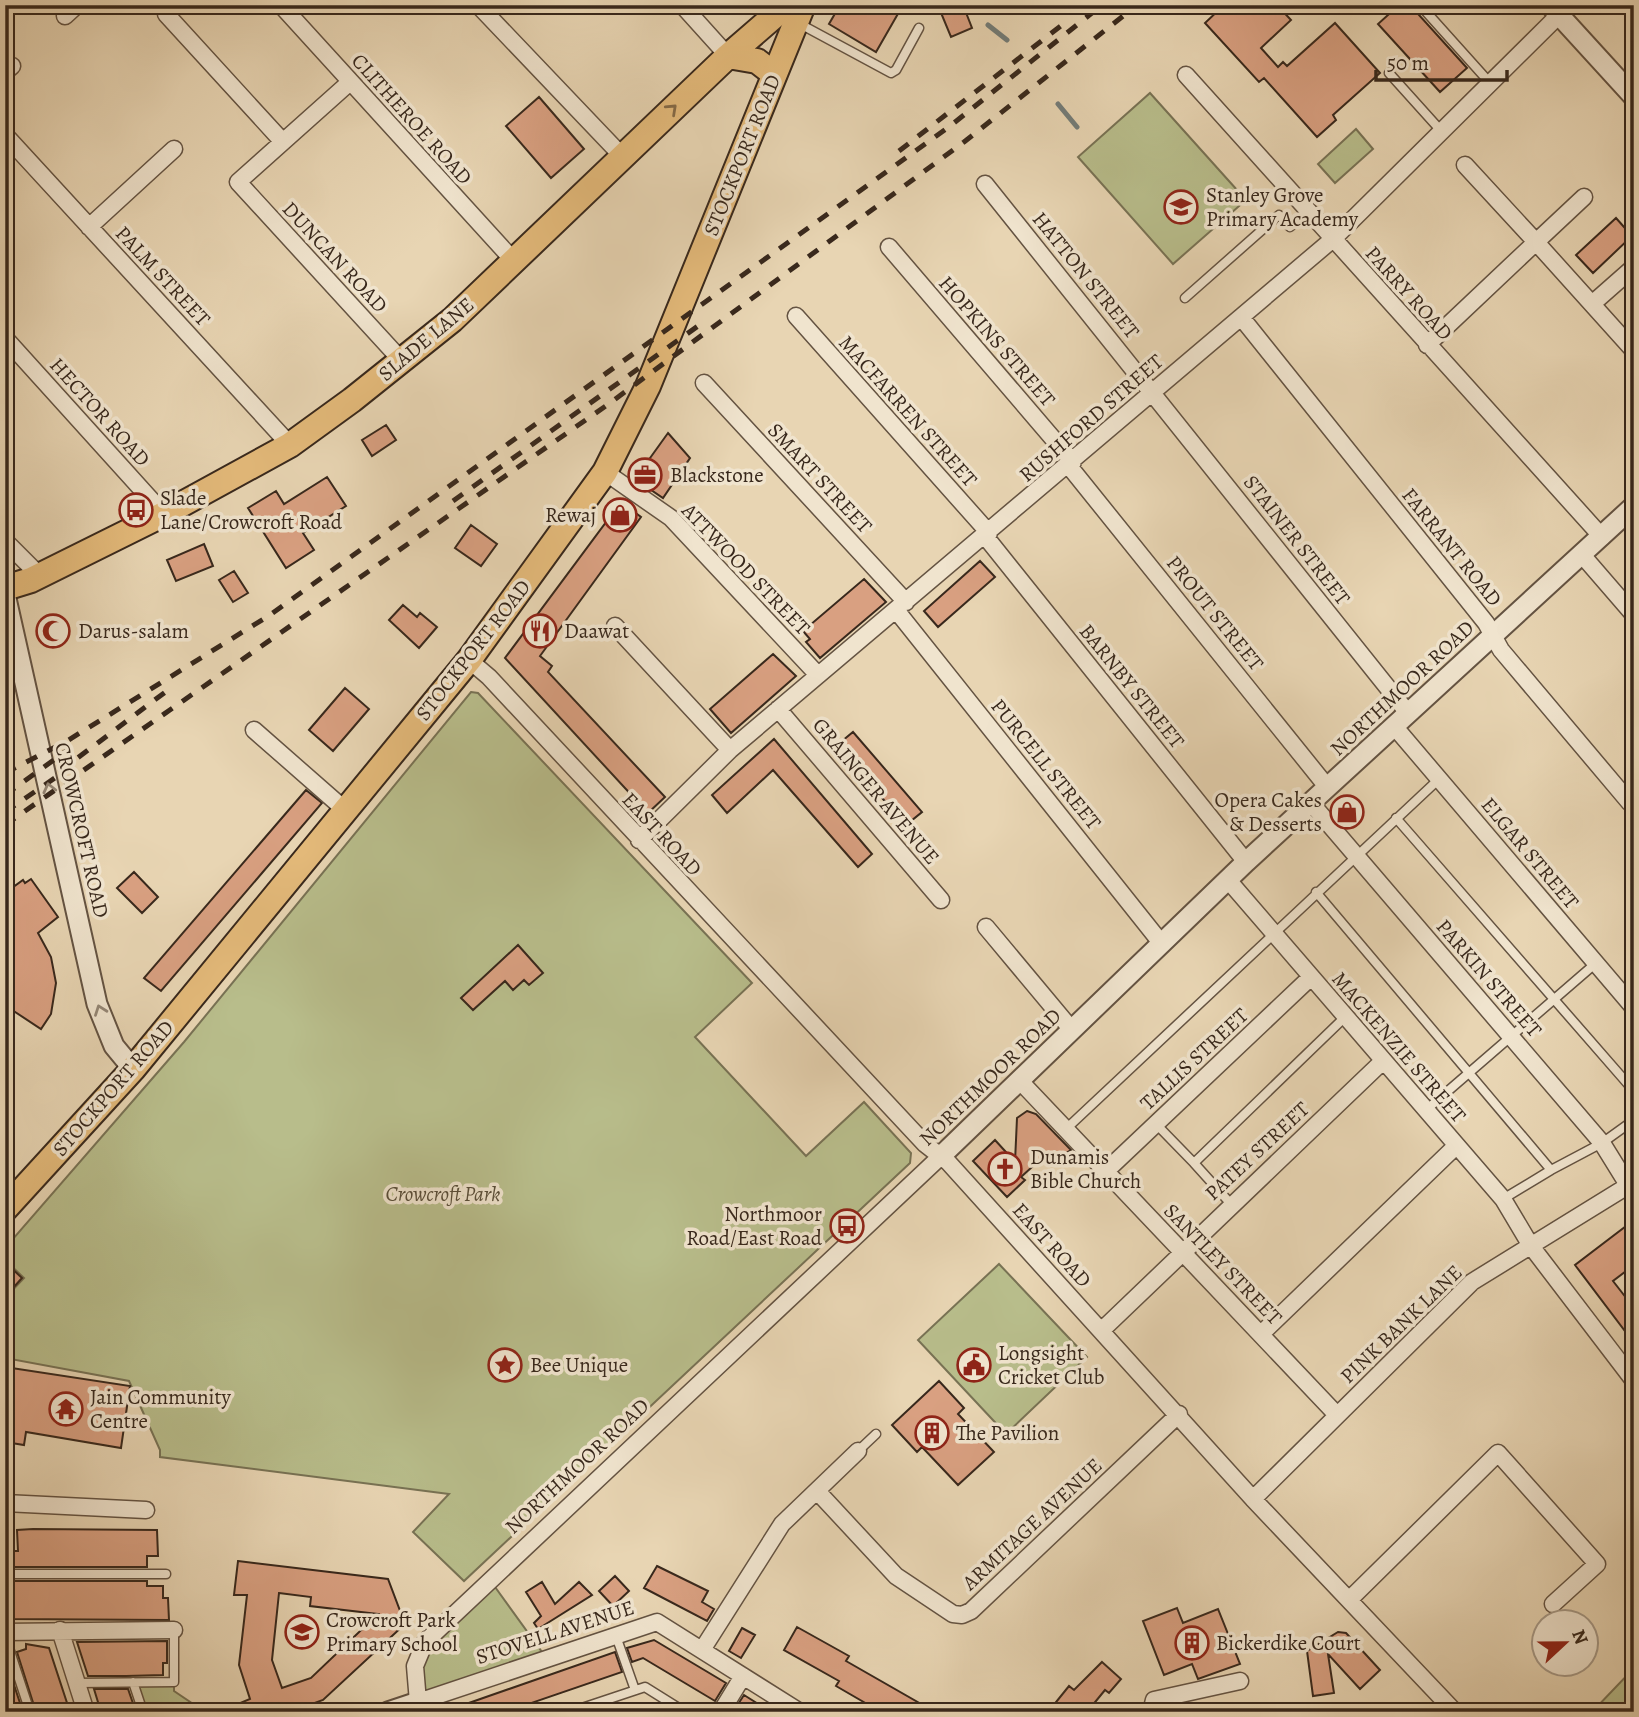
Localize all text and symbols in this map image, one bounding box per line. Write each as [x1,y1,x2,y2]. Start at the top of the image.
scale bar [1376,38,1508,82]
street label: CLITHEROE ROAD [345,47,479,191]
text: 50 m [1387,49,1429,77]
street label: STOCKPORT ROAD [697,70,787,240]
one-way arrow [664,105,677,117]
place label: Stanley Grove Primary Academy [1206,181,1359,233]
school or university icon: Stanley Grove Primary Academy [1162,188,1200,226]
street label: DUNCAN ROAD [276,195,394,319]
street label: HATTON STREET [1026,206,1146,345]
street label: PALM STREET [109,220,217,333]
street label: PARRY ROAD [1359,240,1459,346]
street label: HOPKINS STREET [932,270,1062,413]
street label: SLADE LANE [372,291,480,387]
street label: MACFARREN STREET [832,329,984,493]
street label: RUSHFORD STREET [1013,347,1169,488]
street label: HECTOR ROAD [44,351,156,473]
street label: SMART STREET [762,417,879,540]
office icon: Blackstone [626,456,664,494]
place label: Blackstone [670,461,764,489]
street label: STAINER STREET [1237,469,1357,611]
street label: FARRANT ROAD [1396,482,1508,612]
place label: Slade Lane/Crowcroft Road [160,484,343,536]
bus stop icon: Slade Lane/Crowcroft Road [117,491,155,529]
shop icon: Rewaj [601,496,639,534]
street label: ATTWOOD STREET [675,496,817,642]
place label: Rewaj [545,501,596,529]
street label: PROUT STREET [1160,550,1270,677]
street label: STOCKPORT ROAD [409,574,537,726]
mosque icon: Darus-salam [34,612,72,650]
restaurant icon: Daawat [521,612,559,650]
street label: NORTHMOOR ROAD [1324,614,1480,762]
place label: Darus-salam [78,617,189,645]
place label: Daawat [564,617,629,645]
street label: BARNBY STREET [1073,618,1191,754]
street label: PURCELL STREET [985,693,1108,836]
street label: GRAINGER AVENUE [806,712,946,870]
street label: CROWCROFT ROAD [48,740,116,920]
one-way arrow [43,782,57,794]
street label: EAST ROAD [616,786,708,882]
place label: Opera Cakes & Desserts [1214,786,1322,838]
street label: ELGAR STREET [1475,791,1585,915]
shop icon: Opera Cakes & Desserts [1328,793,1366,831]
street label: PARKIN STREET [1430,913,1548,1043]
street label: MACKENZIE STREET [1326,966,1473,1129]
street label: TALLIS STREET [1134,1001,1254,1116]
street label: NORTHMOOR ROAD [913,1002,1067,1152]
one-way arrow [94,1004,108,1017]
street label: STOCKPORT ROAD [46,1014,180,1162]
street label: PATEY STREET [1199,1095,1316,1207]
place label: Dunamis Bible Church [1030,1143,1141,1195]
church icon: Dunamis Bible Church [986,1150,1024,1188]
park label: Crowcroft Park [386,1180,500,1208]
street label: EAST ROAD [1006,1196,1098,1294]
street label: SANTLEY STREET [1158,1197,1289,1331]
place label: Northmoor Road/East Road [686,1200,823,1252]
bus stop icon: Northmoor Road/East Road [828,1207,866,1245]
street label: PINK BANK LANE [1334,1258,1468,1390]
place label: Longsight Cricket Club [998,1339,1104,1391]
place icon: Bee Unique [486,1346,524,1384]
public building icon: Longsight Cricket Club [955,1346,993,1384]
place label: Bee Unique [530,1351,628,1379]
place label: Jain Community Centre [90,1383,231,1435]
temple icon: Jain Community Centre [47,1390,85,1428]
street label: NORTHMOOR ROAD [499,1392,655,1540]
building icon: The Pavilion [913,1414,951,1452]
place label: The Pavilion [956,1419,1059,1447]
street label: ARMITAGE AVENUE [955,1452,1108,1597]
street label: STOVELL AVENUE [472,1593,638,1671]
place label: Crowcroft Park Primary School [326,1606,457,1658]
north arrow [1530,1608,1600,1678]
school or university icon: Crowcroft Park Primary School [283,1613,321,1651]
building icon: Bickerdike Court [1173,1624,1211,1662]
text: N [1565,1626,1595,1648]
place label: Bickerdike Court [1216,1629,1361,1657]

